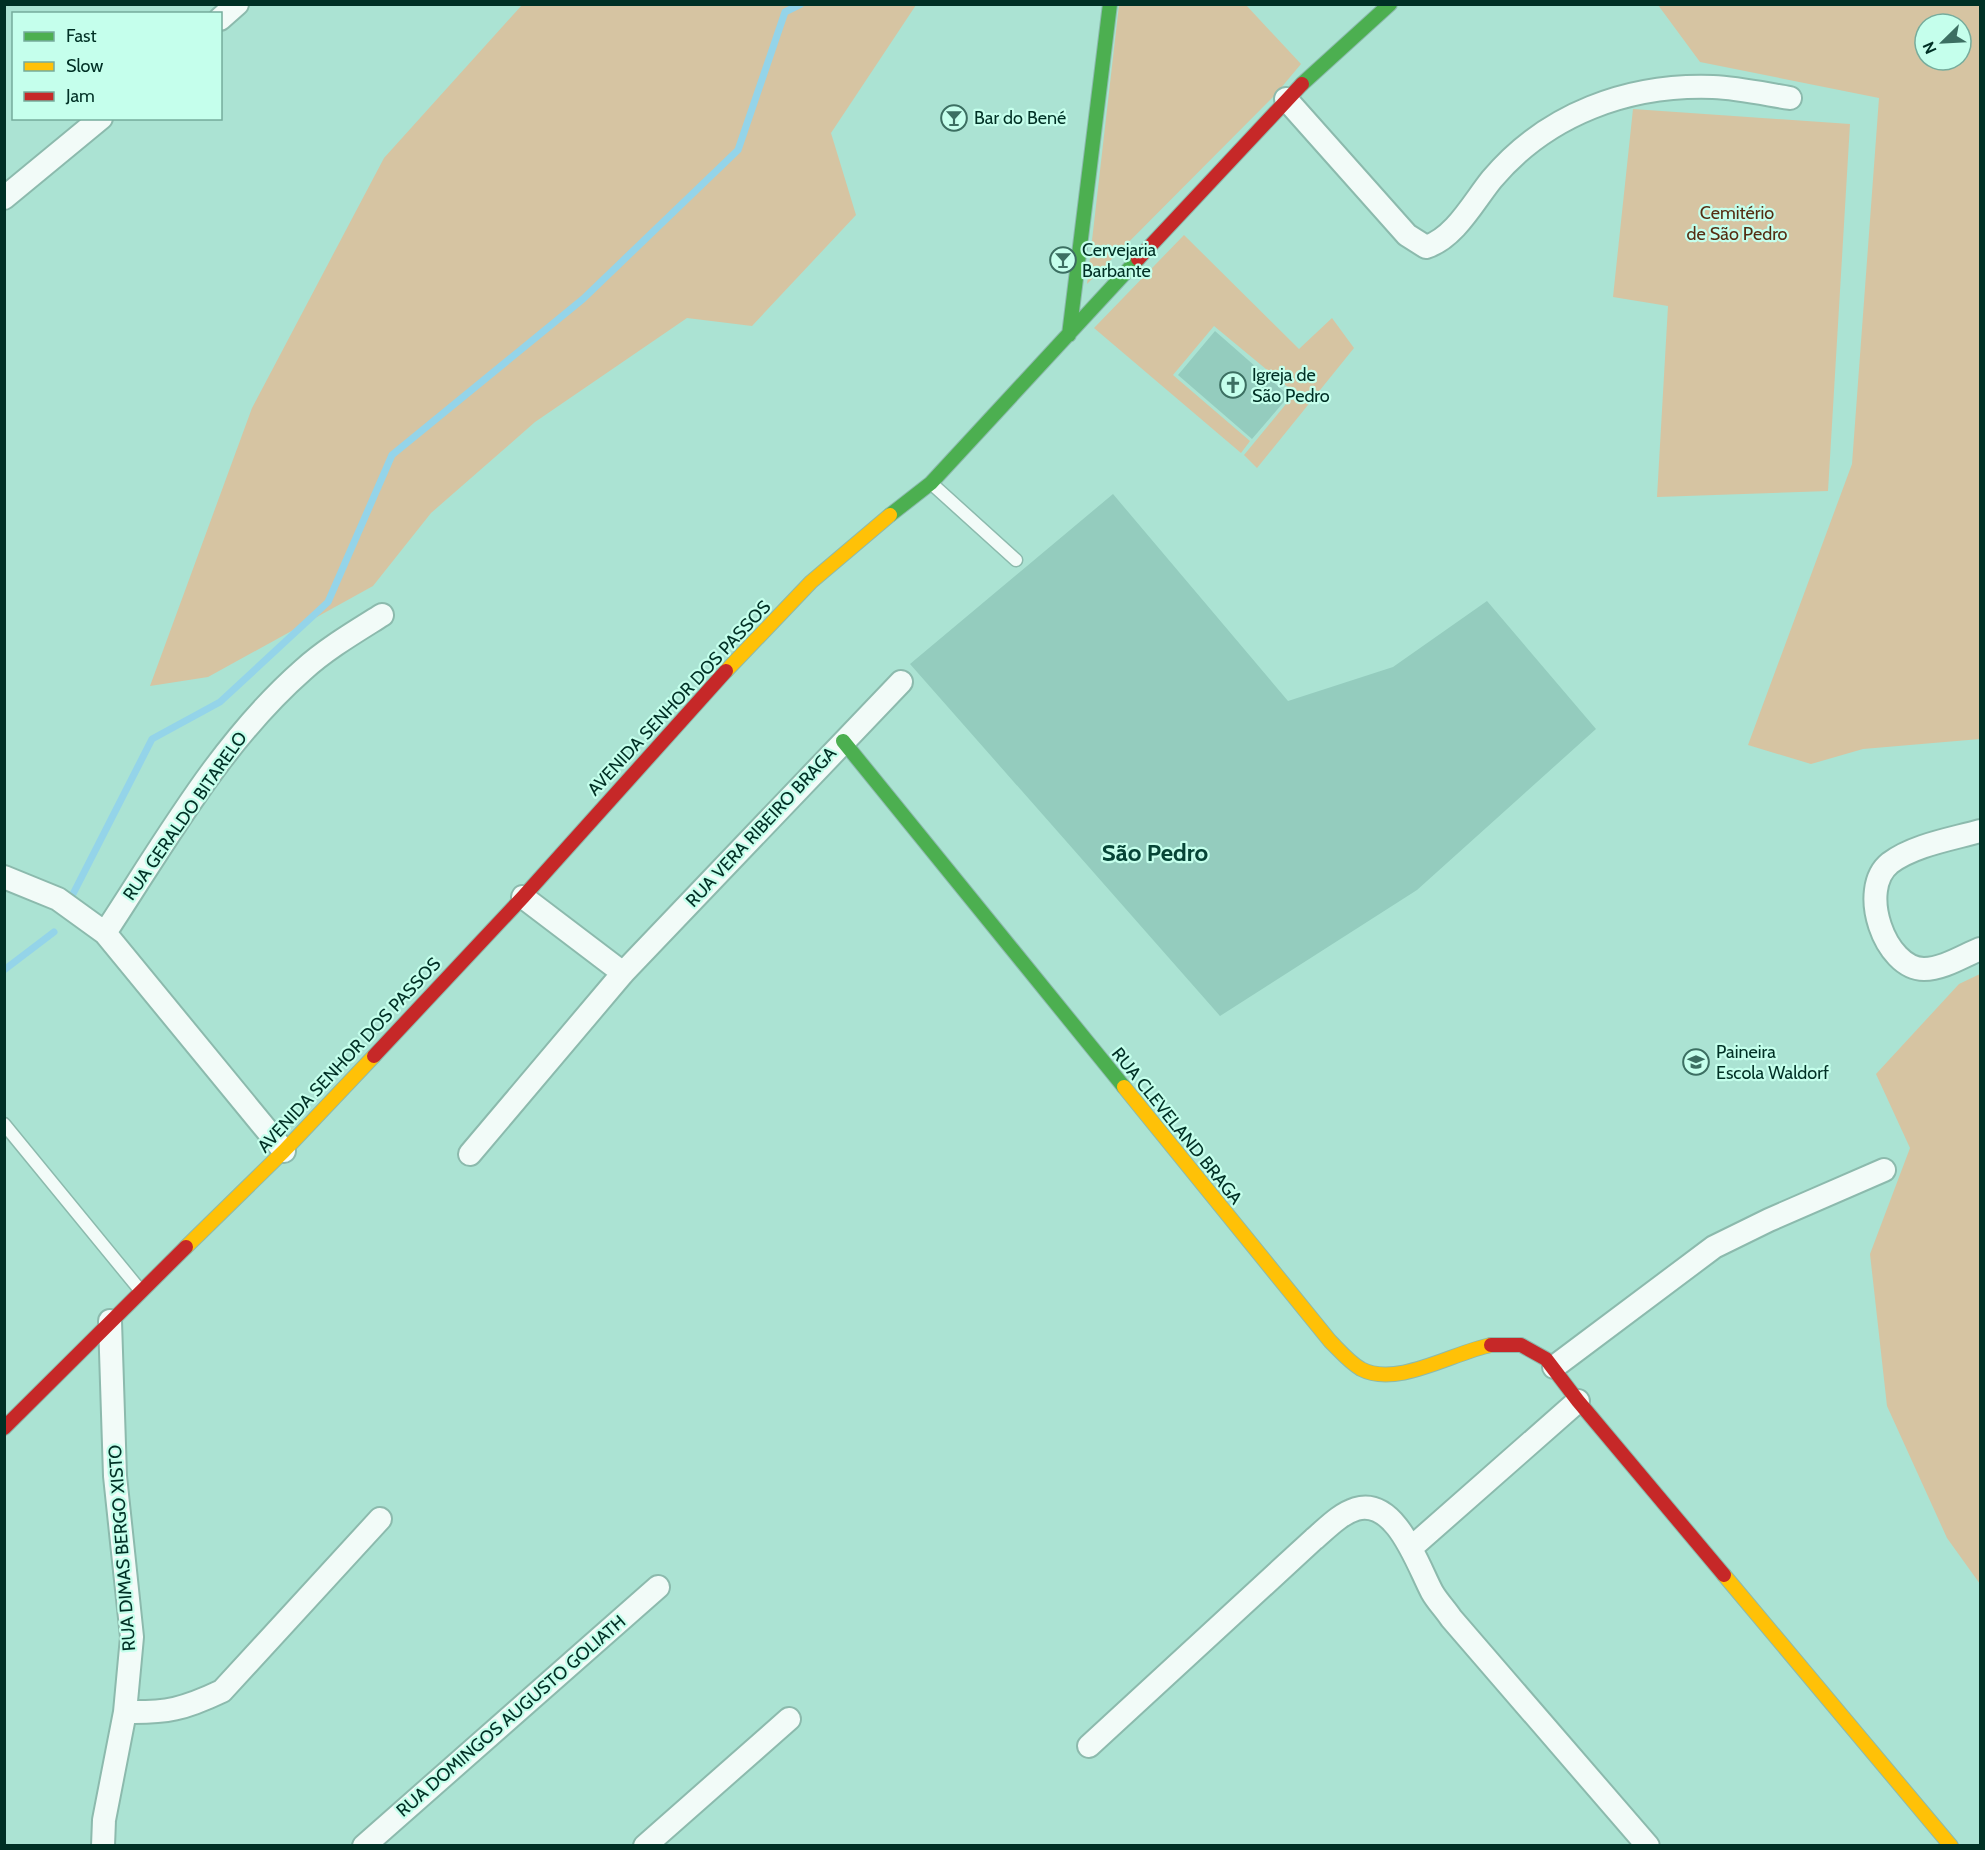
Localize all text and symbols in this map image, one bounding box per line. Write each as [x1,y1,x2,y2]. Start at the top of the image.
legend [12,12,222,120]
north arrow [1913,12,1973,72]
text: Fast [66,25,97,47]
text: N [1919,39,1941,57]
text: Slow [66,55,103,77]
text: Jam [65,85,95,107]
bar icon: Bar do Bené [939,103,969,133]
place label: Bar do Bené [974,107,1066,129]
park label: Cemitério de São Pedro [1687,202,1788,245]
place label: Cervejaria Barbante [1082,239,1157,282]
bar icon: Cervejaria Barbante [1048,245,1078,275]
place label: Igreja de São Pedro [1252,364,1330,407]
church icon: Igreja de São Pedro [1218,370,1248,400]
street label: AVENIDA SENHOR DOS PASSOS [583,596,775,800]
street label: RUA GERALDO BITARELO [118,727,252,905]
street label: RUA VERA RIBEIRO BRAGA [681,742,841,912]
district label: São Pedro [1102,838,1209,867]
street label: AVENIDA SENHOR DOS PASSOS [253,953,445,1157]
place label: Paineira Escola Waldorf [1716,1041,1829,1084]
street label: RUA CLEVELAND BRAGA [1107,1043,1247,1209]
school or university icon: Paineira Escola Waldorf [1681,1047,1711,1077]
street label: RUA DIMAS BERGO XISTO [104,1444,140,1652]
street label: RUA DOMINGOS AUGUSTO GOLIATH [392,1610,630,1822]

